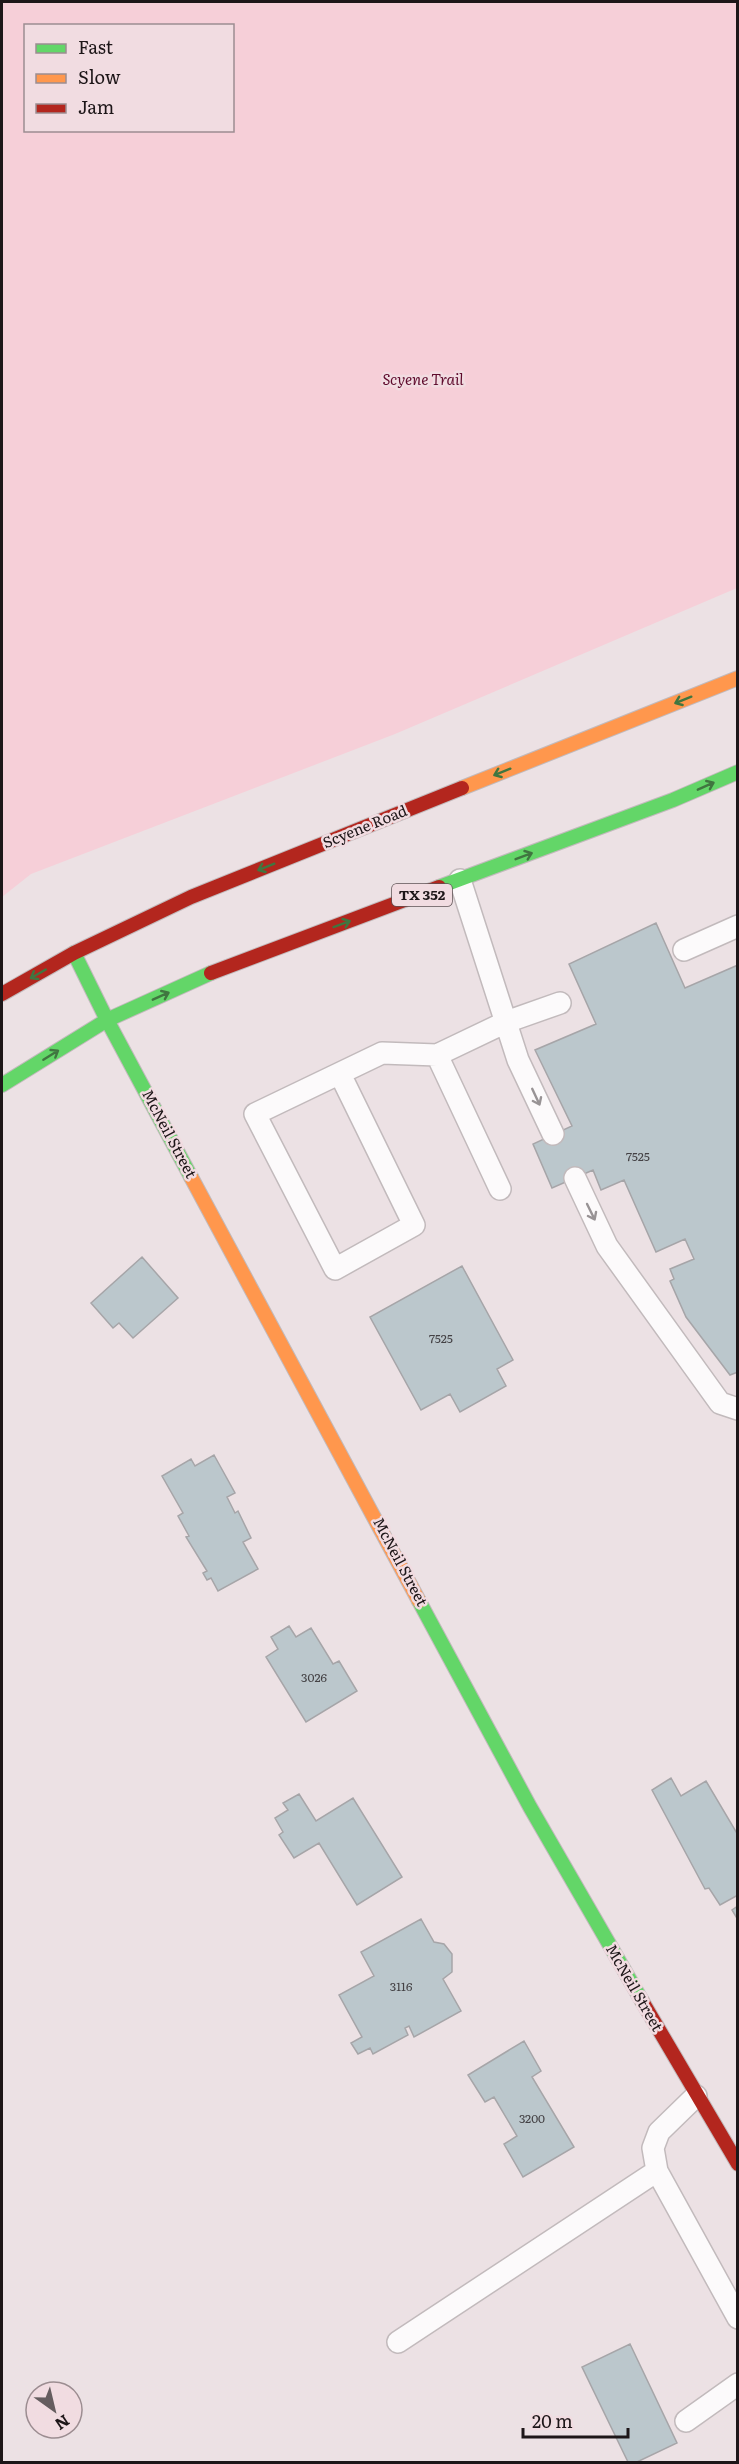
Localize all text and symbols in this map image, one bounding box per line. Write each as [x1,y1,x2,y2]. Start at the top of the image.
legend [24,24,234,132]
text: Fast [78,33,114,60]
text: Slow [78,63,121,90]
text: Jam [78,93,114,120]
park label: Scyene Trail [382,367,464,390]
one-way arrow [675,695,693,706]
one-way arrow [494,767,512,778]
one-way arrow [697,780,715,791]
street label: Scyene Road [319,798,410,853]
one-way arrow [515,850,533,861]
one-way arrow [258,862,276,873]
road number: TX 352 [392,884,452,906]
one-way arrow [332,918,350,929]
one-way arrow [30,968,47,980]
one-way arrow [151,990,169,1001]
one-way arrow [42,1048,59,1060]
street label: McNeil Street [137,1085,203,1182]
one-way arrow [530,1088,542,1106]
house number: 7525 [626,1147,650,1165]
one-way arrow [585,1203,597,1221]
house number: 7525 [429,1329,453,1347]
street label: McNeil Street [368,1513,434,1610]
house number: 3026 [301,1668,327,1686]
street label: McNeil Street [601,1939,670,2035]
house number: 3116 [390,1977,413,1995]
house number: 3200 [519,2109,545,2127]
north arrow [24,2380,84,2440]
scale bar [523,2401,628,2439]
text: 20 m [532,2407,573,2434]
text: N [51,2410,75,2437]

